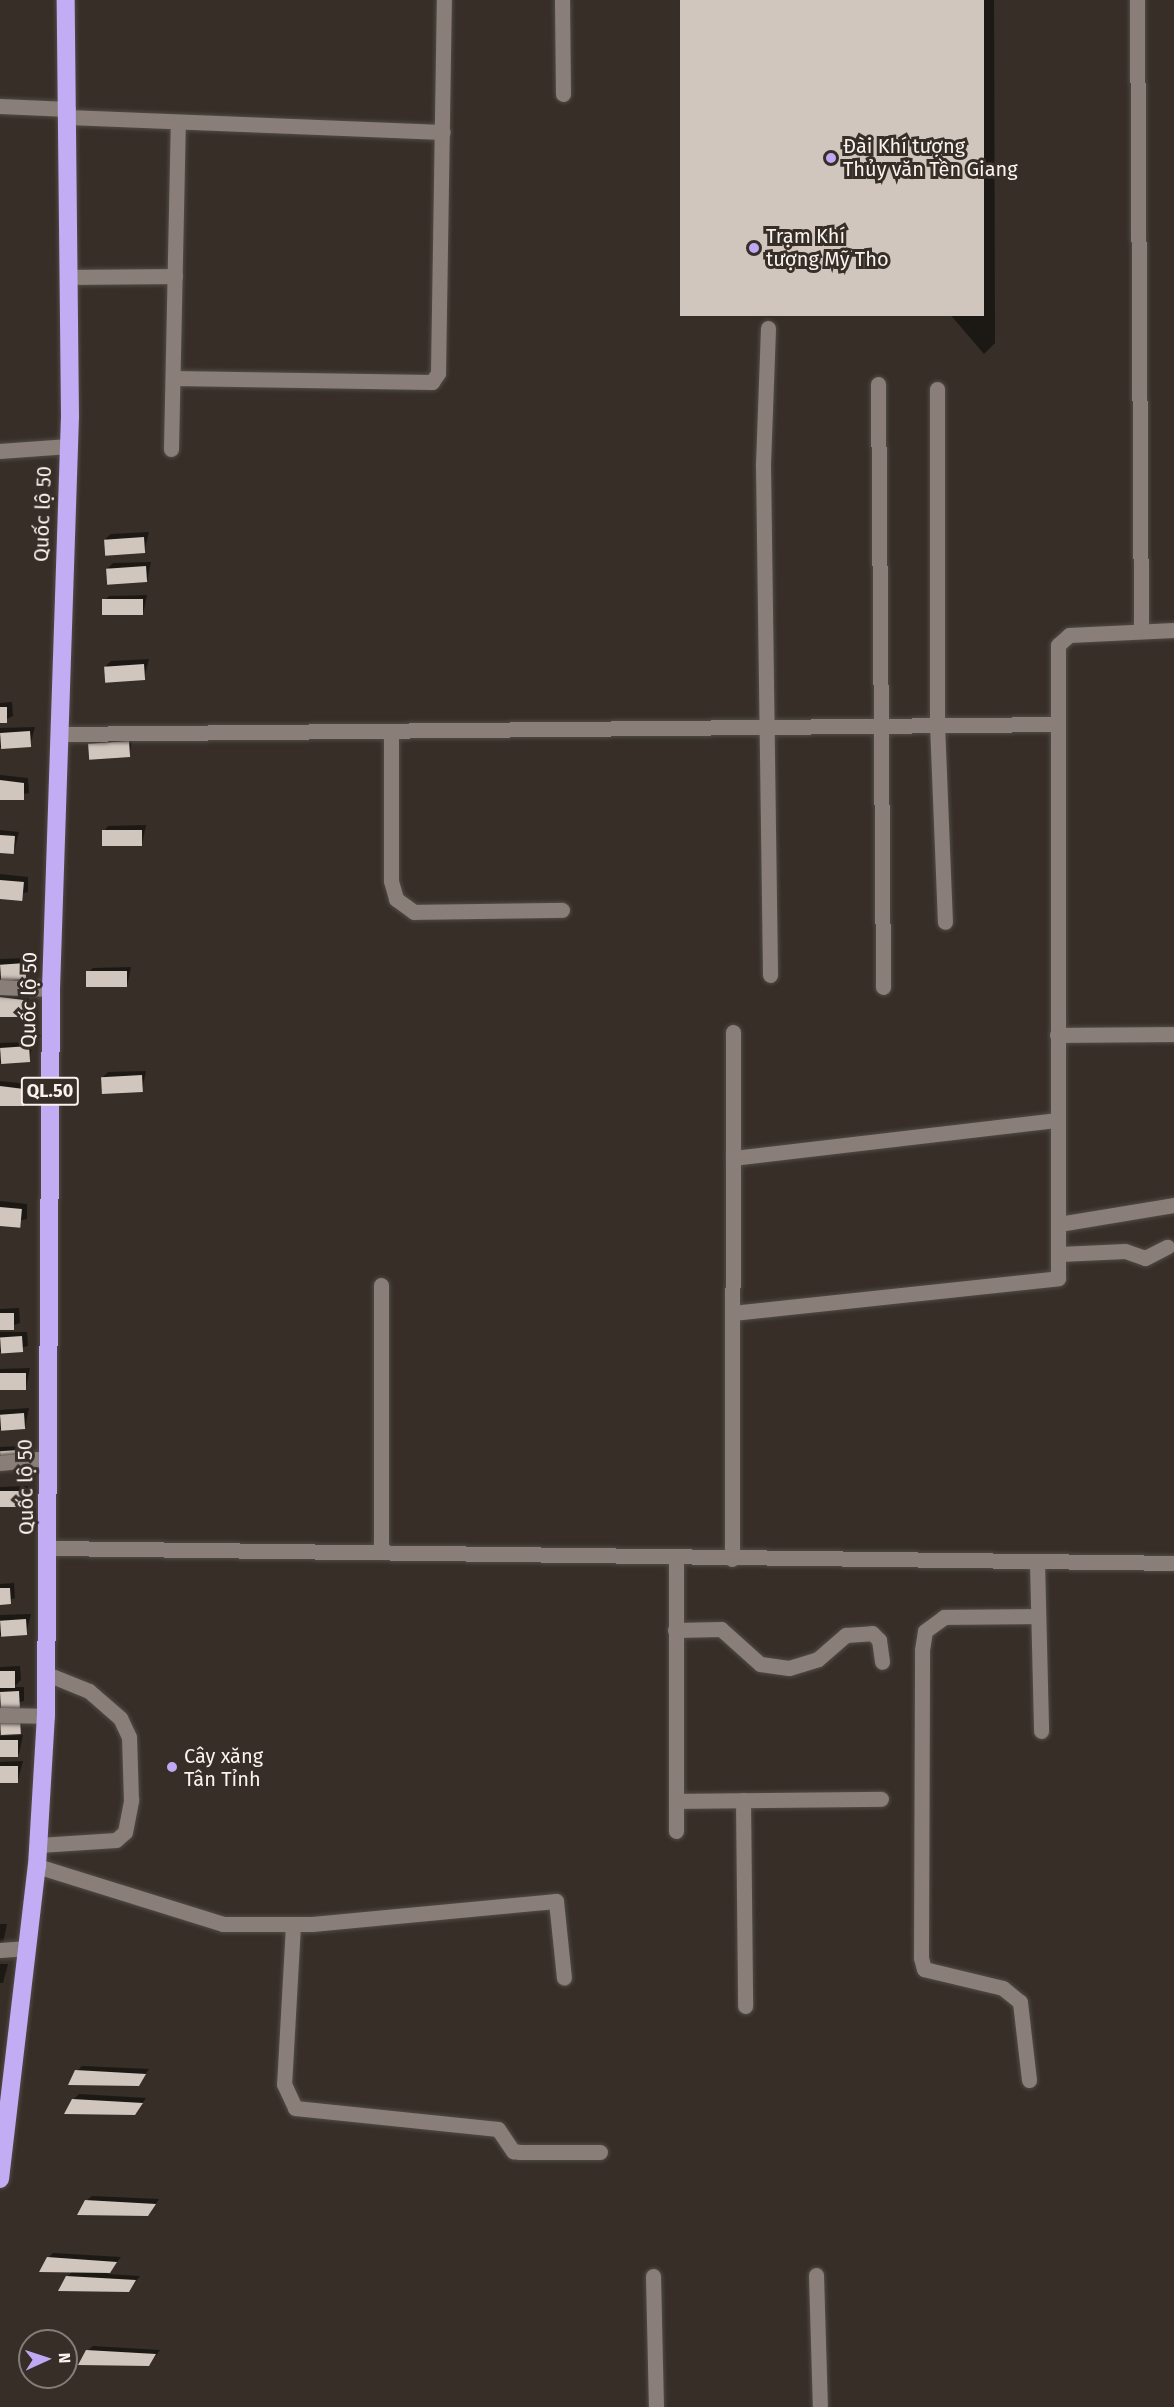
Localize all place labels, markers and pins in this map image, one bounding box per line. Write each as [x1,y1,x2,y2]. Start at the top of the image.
place label: Đài Khí tượng Thủy văn Tền Giang [843,134,1018,181]
marker: Đài Khí tượng Thủy văn Tền Giang [824,151,838,165]
place label: Trạm Khí tượng Mỹ Tho [766,225,889,272]
marker: Trạm Khí tượng Mỹ Tho [747,241,761,255]
place label: Cây xăng Tân Tỉnh [184,1744,263,1791]
marker: Cây xăng Tân Tỉnh [165,1760,179,1774]

